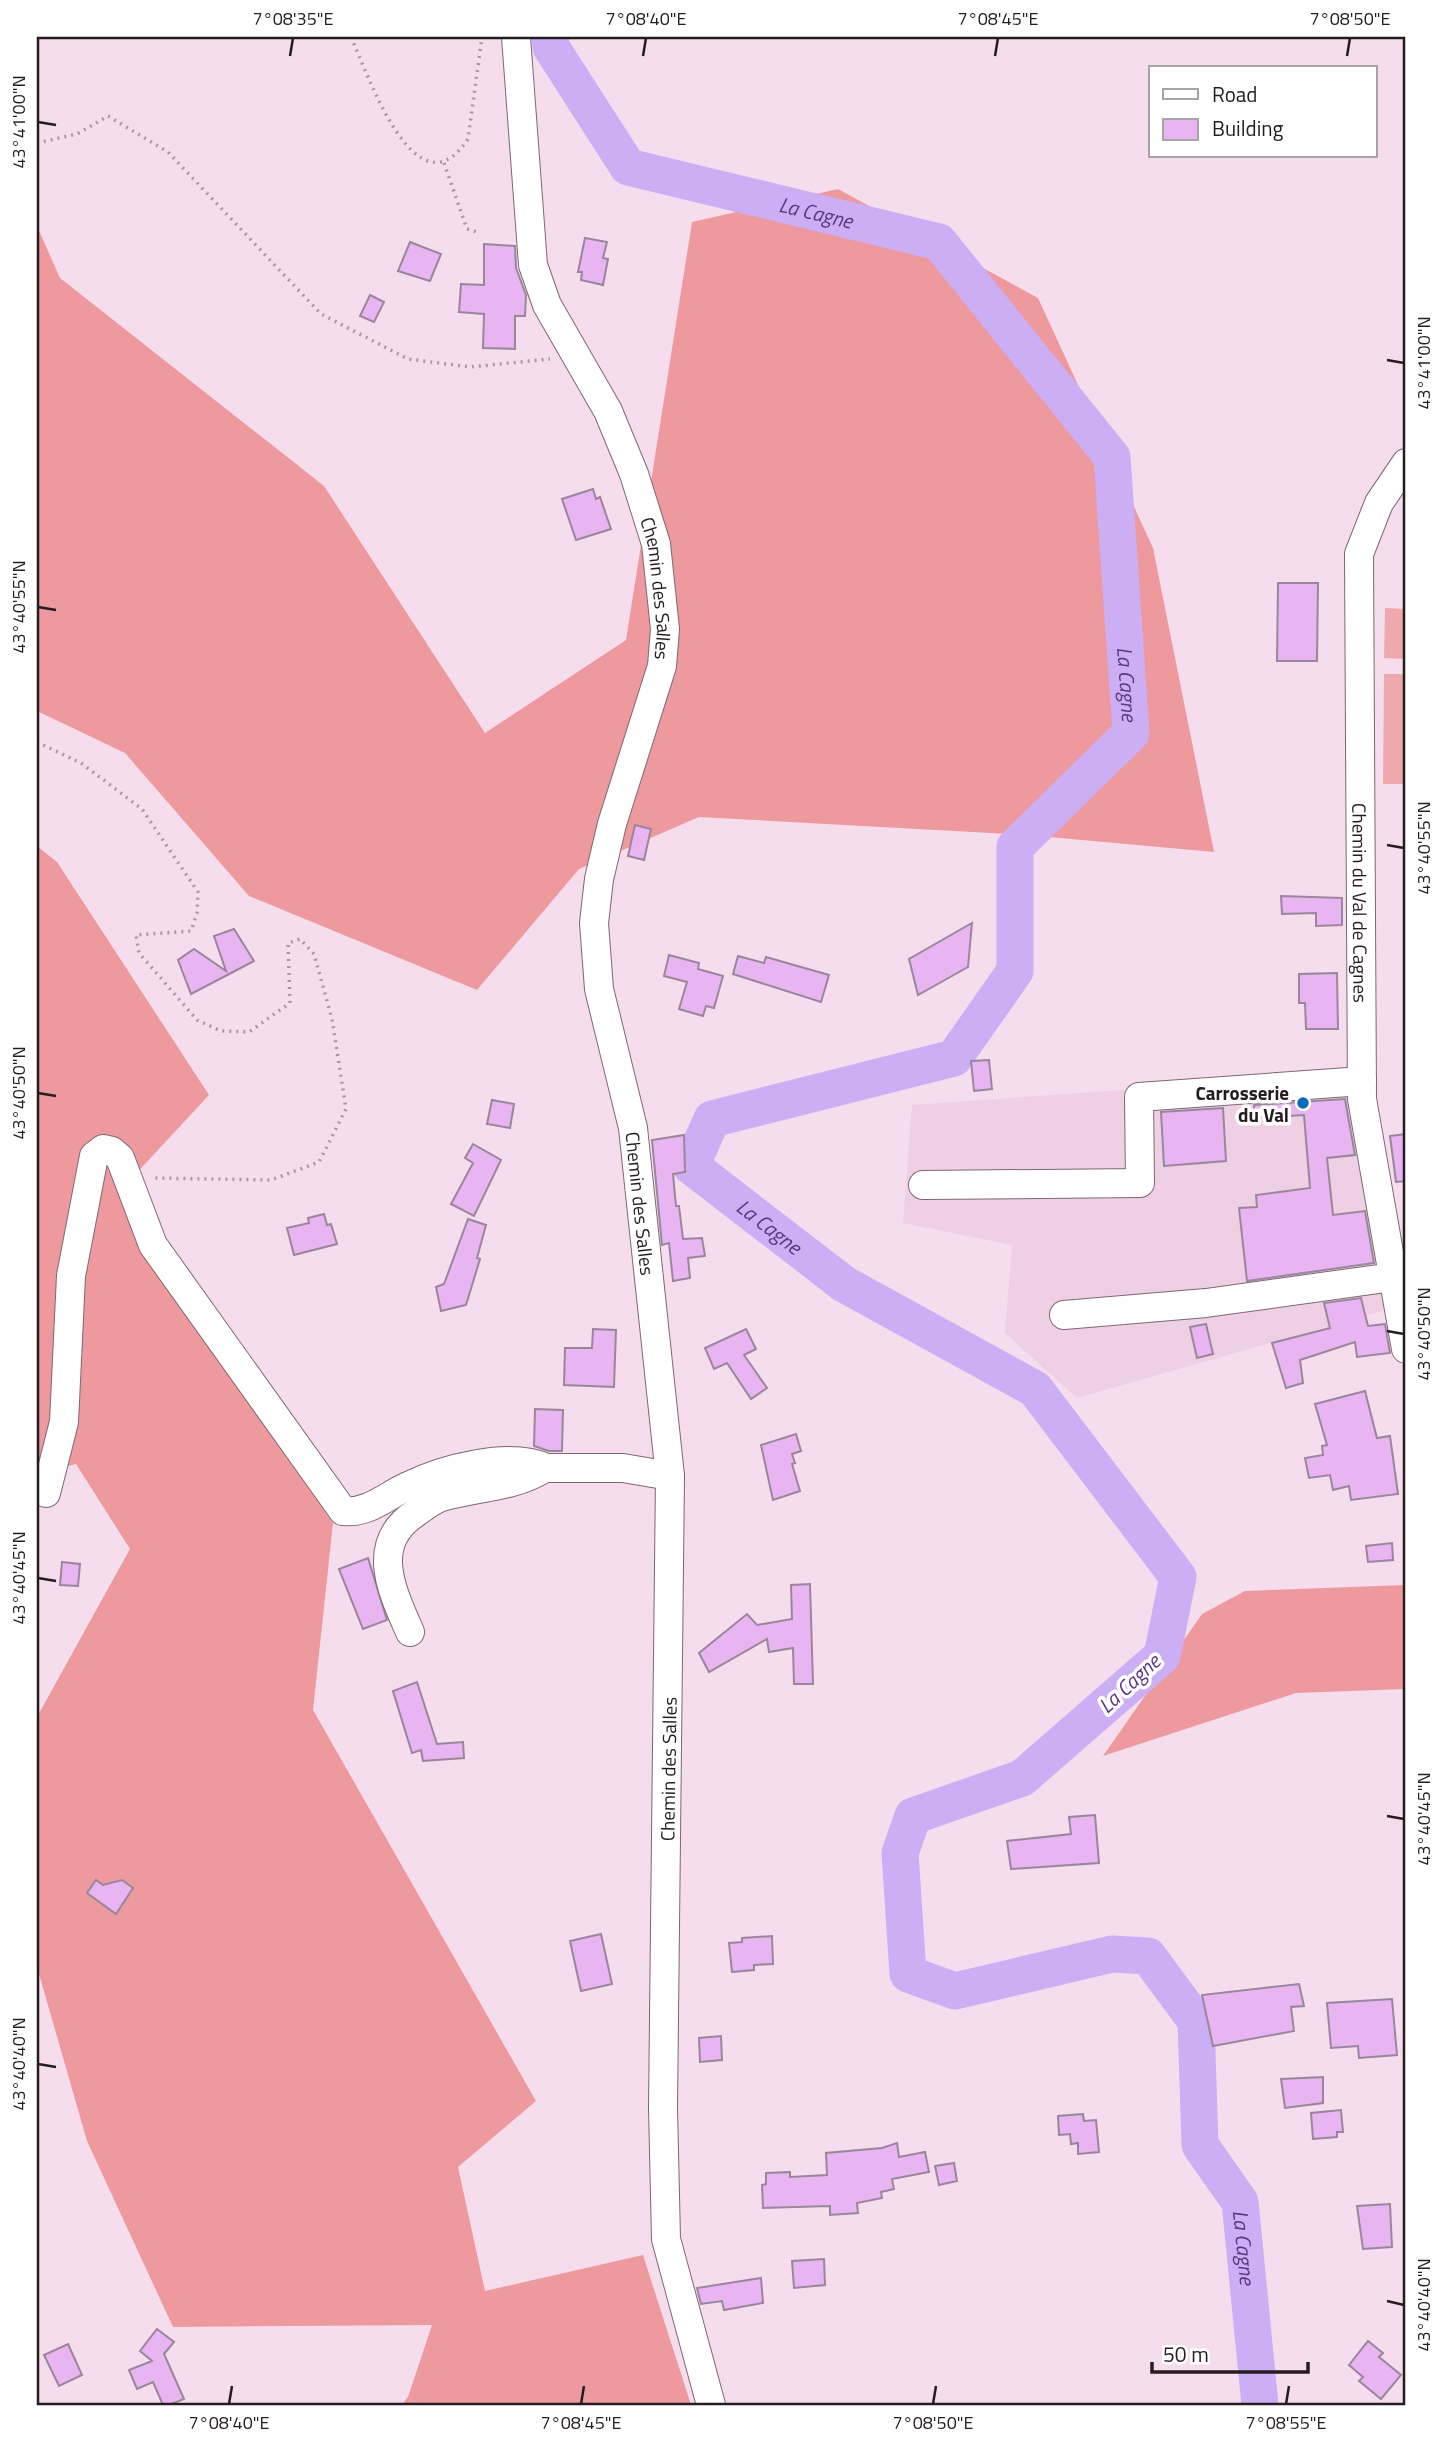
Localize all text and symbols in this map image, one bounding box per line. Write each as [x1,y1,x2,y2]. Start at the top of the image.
text: 7°08'35"E [253,5,333,32]
text: 7°08'40"E [606,5,686,32]
text: 7°08'45"E [958,5,1038,32]
text: 7°08'50"E [1310,5,1390,32]
legend [1149,66,1376,158]
text: 43°41'00"N [5,75,32,169]
text: Road [1212,78,1257,110]
text: Building [1212,112,1284,144]
water label: La Cagne [776,188,857,237]
text: 43°41'00"N [1410,316,1437,410]
street label: Chemin des Salles [634,513,680,661]
text: 43°40'55"N [5,560,32,654]
water label: La Cagne [1109,645,1146,724]
text: 43°40'55"N [1410,801,1437,895]
street label: Chemin du Val de Cagnes [1346,803,1376,1003]
text: 43°40'50"N [5,1046,32,1140]
place label: Carrosserie du Val [1195,1078,1289,1129]
marker: Carrosserie du Val [1295,1095,1311,1111]
street label: Chemin des Salles [619,1130,663,1277]
water label: La Cagne [730,1191,810,1263]
text: 43°40'50"N [1410,1287,1437,1381]
text: 43°40'45"N [5,1531,32,1625]
water label: La Cagne [1091,1645,1168,1720]
street label: Chemin des Salles [652,1696,684,1841]
text: 43°40'45"N [1410,1772,1437,1866]
text: 43°40'40"N [5,2017,32,2111]
water label: La Cagne [1225,2208,1264,2287]
text: 43°40'40"N [1410,2258,1437,2352]
scale bar [1152,2330,1308,2374]
text: 50 m [1163,2338,1209,2370]
text: 7°08'40"E [189,2409,269,2436]
text: 7°08'45"E [541,2409,621,2436]
text: 7°08'50"E [893,2409,973,2436]
text: 7°08'55"E [1246,2409,1326,2436]

